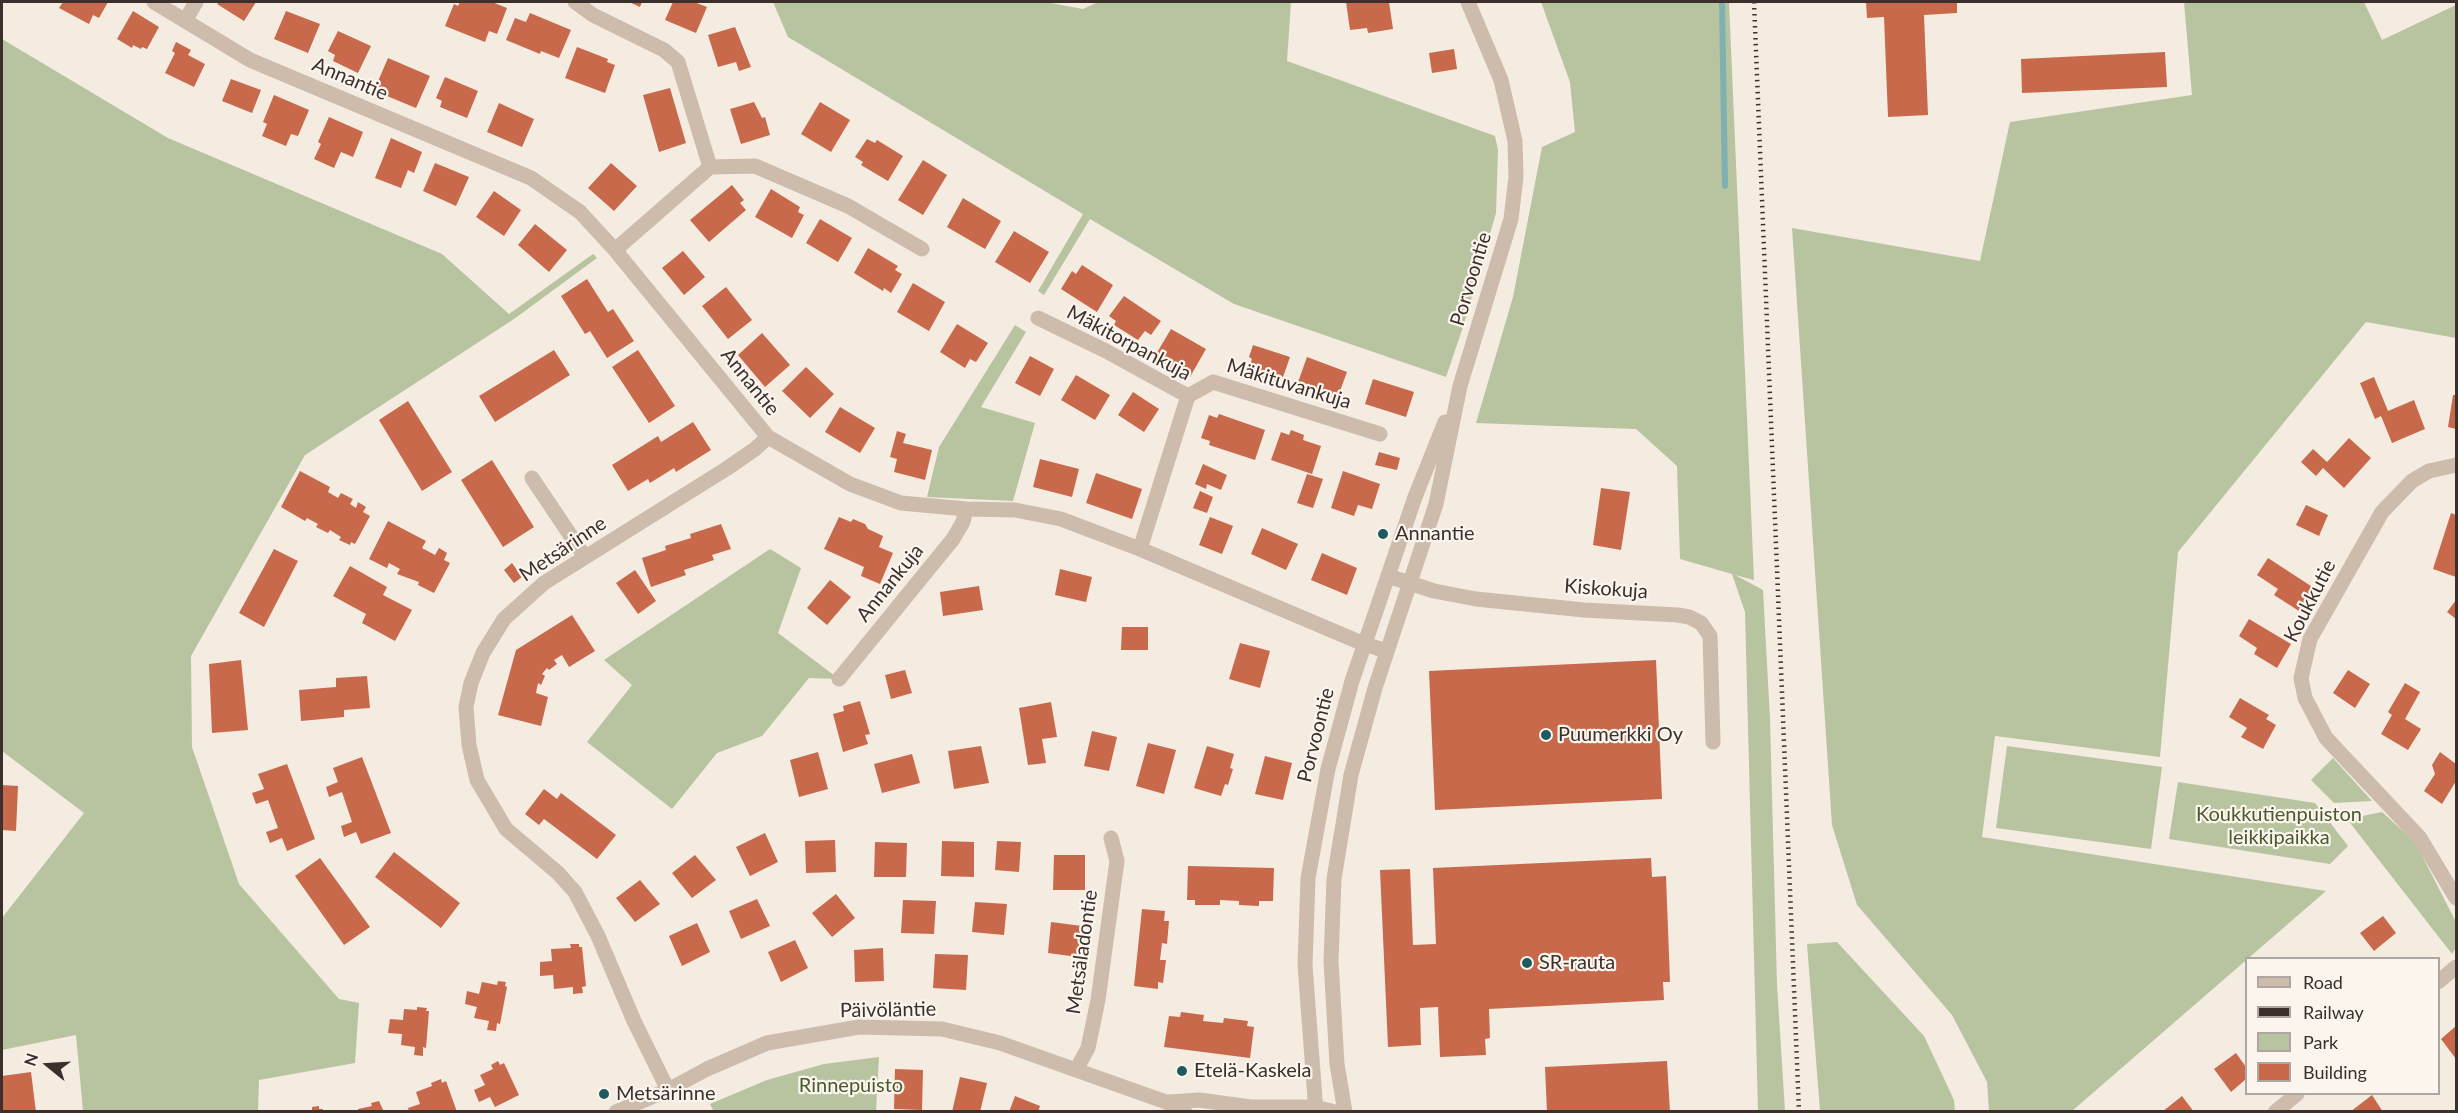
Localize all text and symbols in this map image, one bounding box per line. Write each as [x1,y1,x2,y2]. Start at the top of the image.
street label: Annantie [309,52,391,106]
street label: Porvoontie [1445,229,1497,329]
street label: Mäkitorpankuja [1063,300,1195,386]
street label: Annantie [716,343,784,421]
street label: Mäkituvankuja [1224,354,1354,414]
street label: Metsärinne [515,511,611,587]
place label: Annantie [1395,522,1475,546]
marker: Annantie [1376,527,1390,541]
street label: Annankuja [851,539,929,627]
street label: Koukkutie [2279,556,2341,646]
street label: Kiskokuja [1563,574,1649,604]
street label: Porvoontie [1293,685,1339,785]
place label: Puumerkki Oy [1558,723,1683,747]
marker: Puumerkki Oy [1539,728,1553,742]
park label: Koukkutienpuiston leikkipaikka [2196,803,2362,850]
street label: Metsäladontie [1061,888,1103,1016]
place label: SR-rauta [1539,951,1615,975]
marker: SR-rauta [1520,956,1534,970]
legend [2245,957,2440,1095]
text: Road [2303,971,2343,993]
street label: Päivöläntie [840,997,936,1023]
text: Railway [2303,1001,2364,1023]
text: Park [2303,1031,2338,1053]
north arrow [18,1035,78,1095]
text: N [19,1050,41,1068]
place label: Etelä-Kaskela [1194,1059,1311,1083]
text: Building [2303,1061,2367,1083]
marker: Etelä-Kaskela [1175,1064,1189,1078]
park label: Rinnepuisto [799,1074,903,1098]
place label: Metsärinne [616,1082,715,1106]
marker: Metsärinne [597,1087,611,1101]

